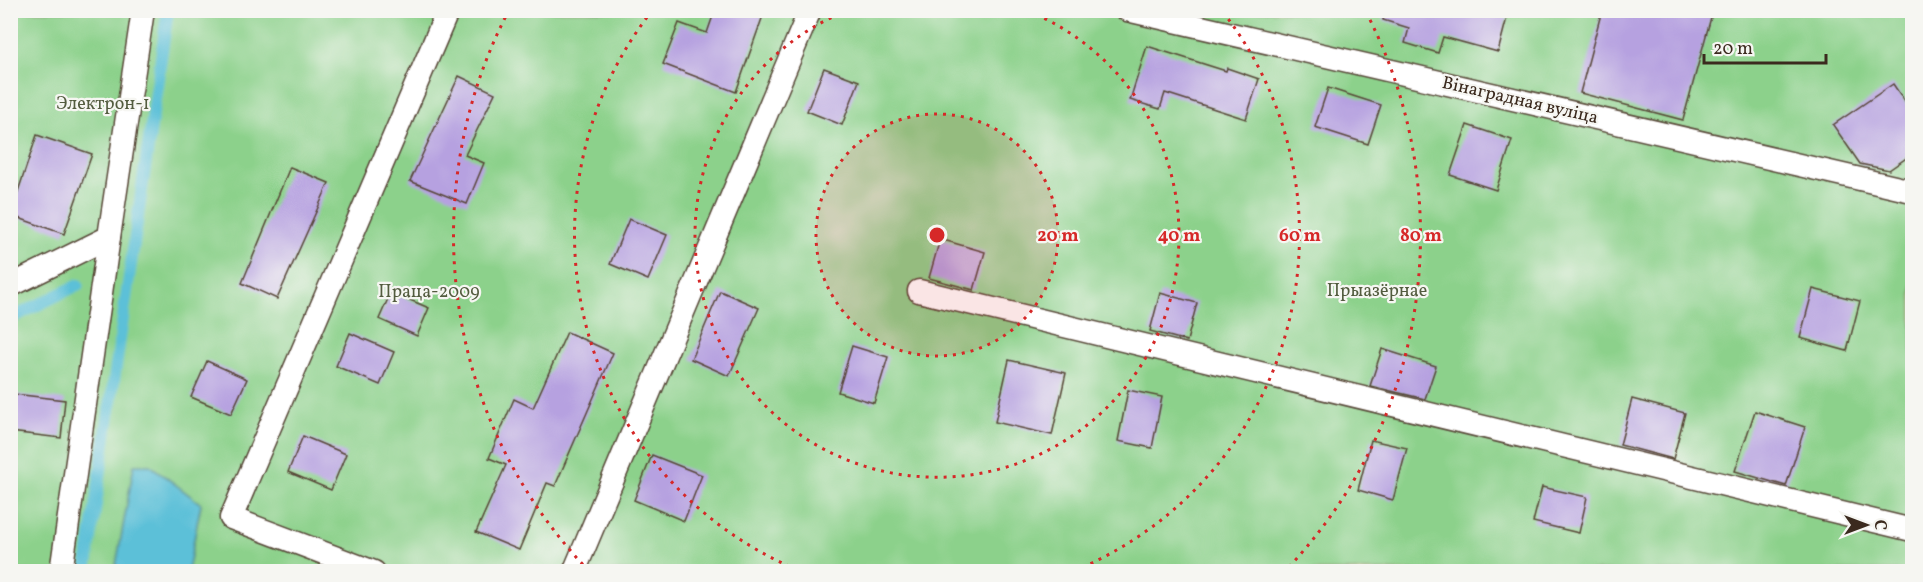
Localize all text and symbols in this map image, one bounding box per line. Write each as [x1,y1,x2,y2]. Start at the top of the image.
scale bar [1704,27,1826,65]
text: 20 m [1713,37,1753,62]
street label: Вінаградная вуліца [1439,71,1601,131]
park label: Электрон-1 [56,92,150,117]
text: 20 m [1037,224,1079,249]
text: 40 m [1158,224,1200,249]
text: 60 m [1279,224,1321,249]
text: 80 m [1400,224,1442,249]
centre of rings [927,225,947,245]
park label: Прыазёрнае [1327,279,1427,304]
park label: Праца-2009 [378,280,480,305]
north arrow [1836,495,1896,555]
text: С [1868,520,1890,530]

